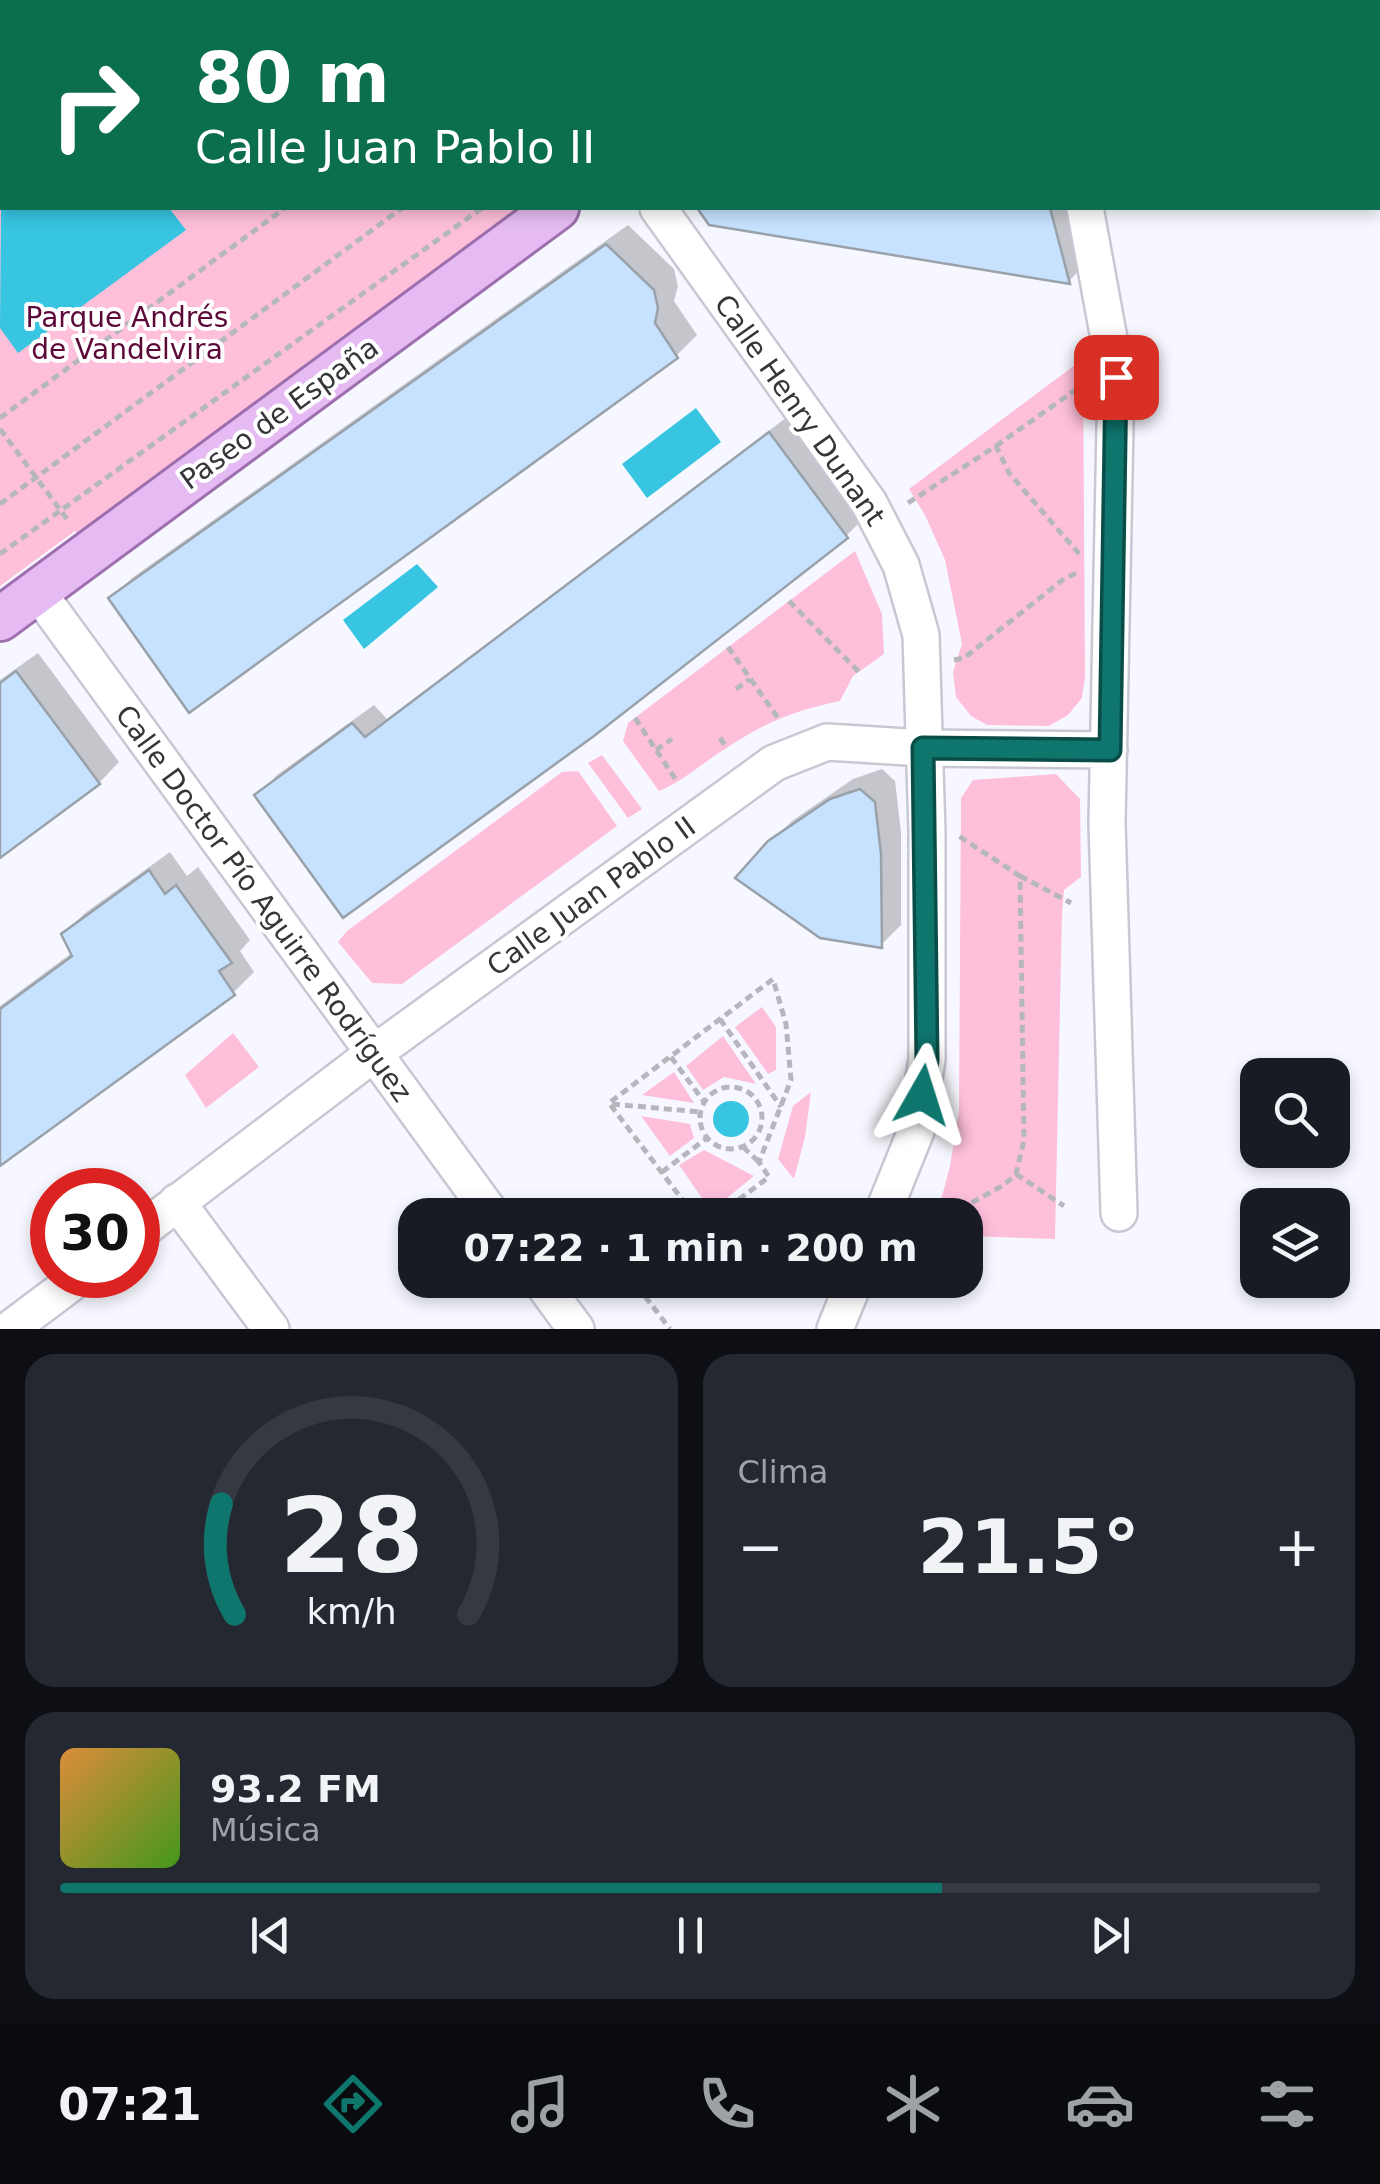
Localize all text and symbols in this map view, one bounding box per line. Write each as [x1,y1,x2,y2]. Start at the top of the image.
text: 80 m [195,37,390,119]
icon: right [30,40,160,170]
text: Calle Juan Pablo II [195,121,595,174]
street label: Calle Henry Dunant [707,288,892,532]
park label: Parque Andrés de Vandelvira [26,301,228,366]
street label: Paseo de España [174,331,385,496]
pin [1074,335,1159,420]
icon: arrive [1089,350,1144,405]
street label: Calle Doctor Pío Aguirre Rodríguez [109,699,419,1108]
street label: Calle Juan Pablo II [481,810,702,983]
position arrow [870,1043,974,1147]
map controls [1240,1058,1350,1298]
button: search [1240,1058,1350,1168]
speed limit sign: 30 [30,1168,160,1298]
button: layers [1240,1188,1350,1298]
text: 07:22 · 1 min · 200 m [463,1226,918,1270]
text: Clima [738,1453,828,1491]
text: 28 [279,1475,424,1597]
text: 21.5° [917,1503,1140,1591]
text: − [738,1515,784,1579]
text: + [1274,1515,1320,1579]
text: km/h [306,1591,396,1632]
text: 93.2 FM [210,1767,381,1811]
text: Música [210,1811,321,1849]
icon: previous [243,1908,298,1963]
icon: pause [663,1908,718,1963]
icon: next [1083,1908,1138,1963]
icon: directions [318,2069,388,2139]
icon: music [505,2069,575,2139]
icon: phone [692,2069,762,2139]
icon: climate [878,2069,948,2139]
icon: car [1065,2069,1135,2139]
icon: filters [1252,2069,1322,2139]
text: 07:21 [58,2078,202,2131]

